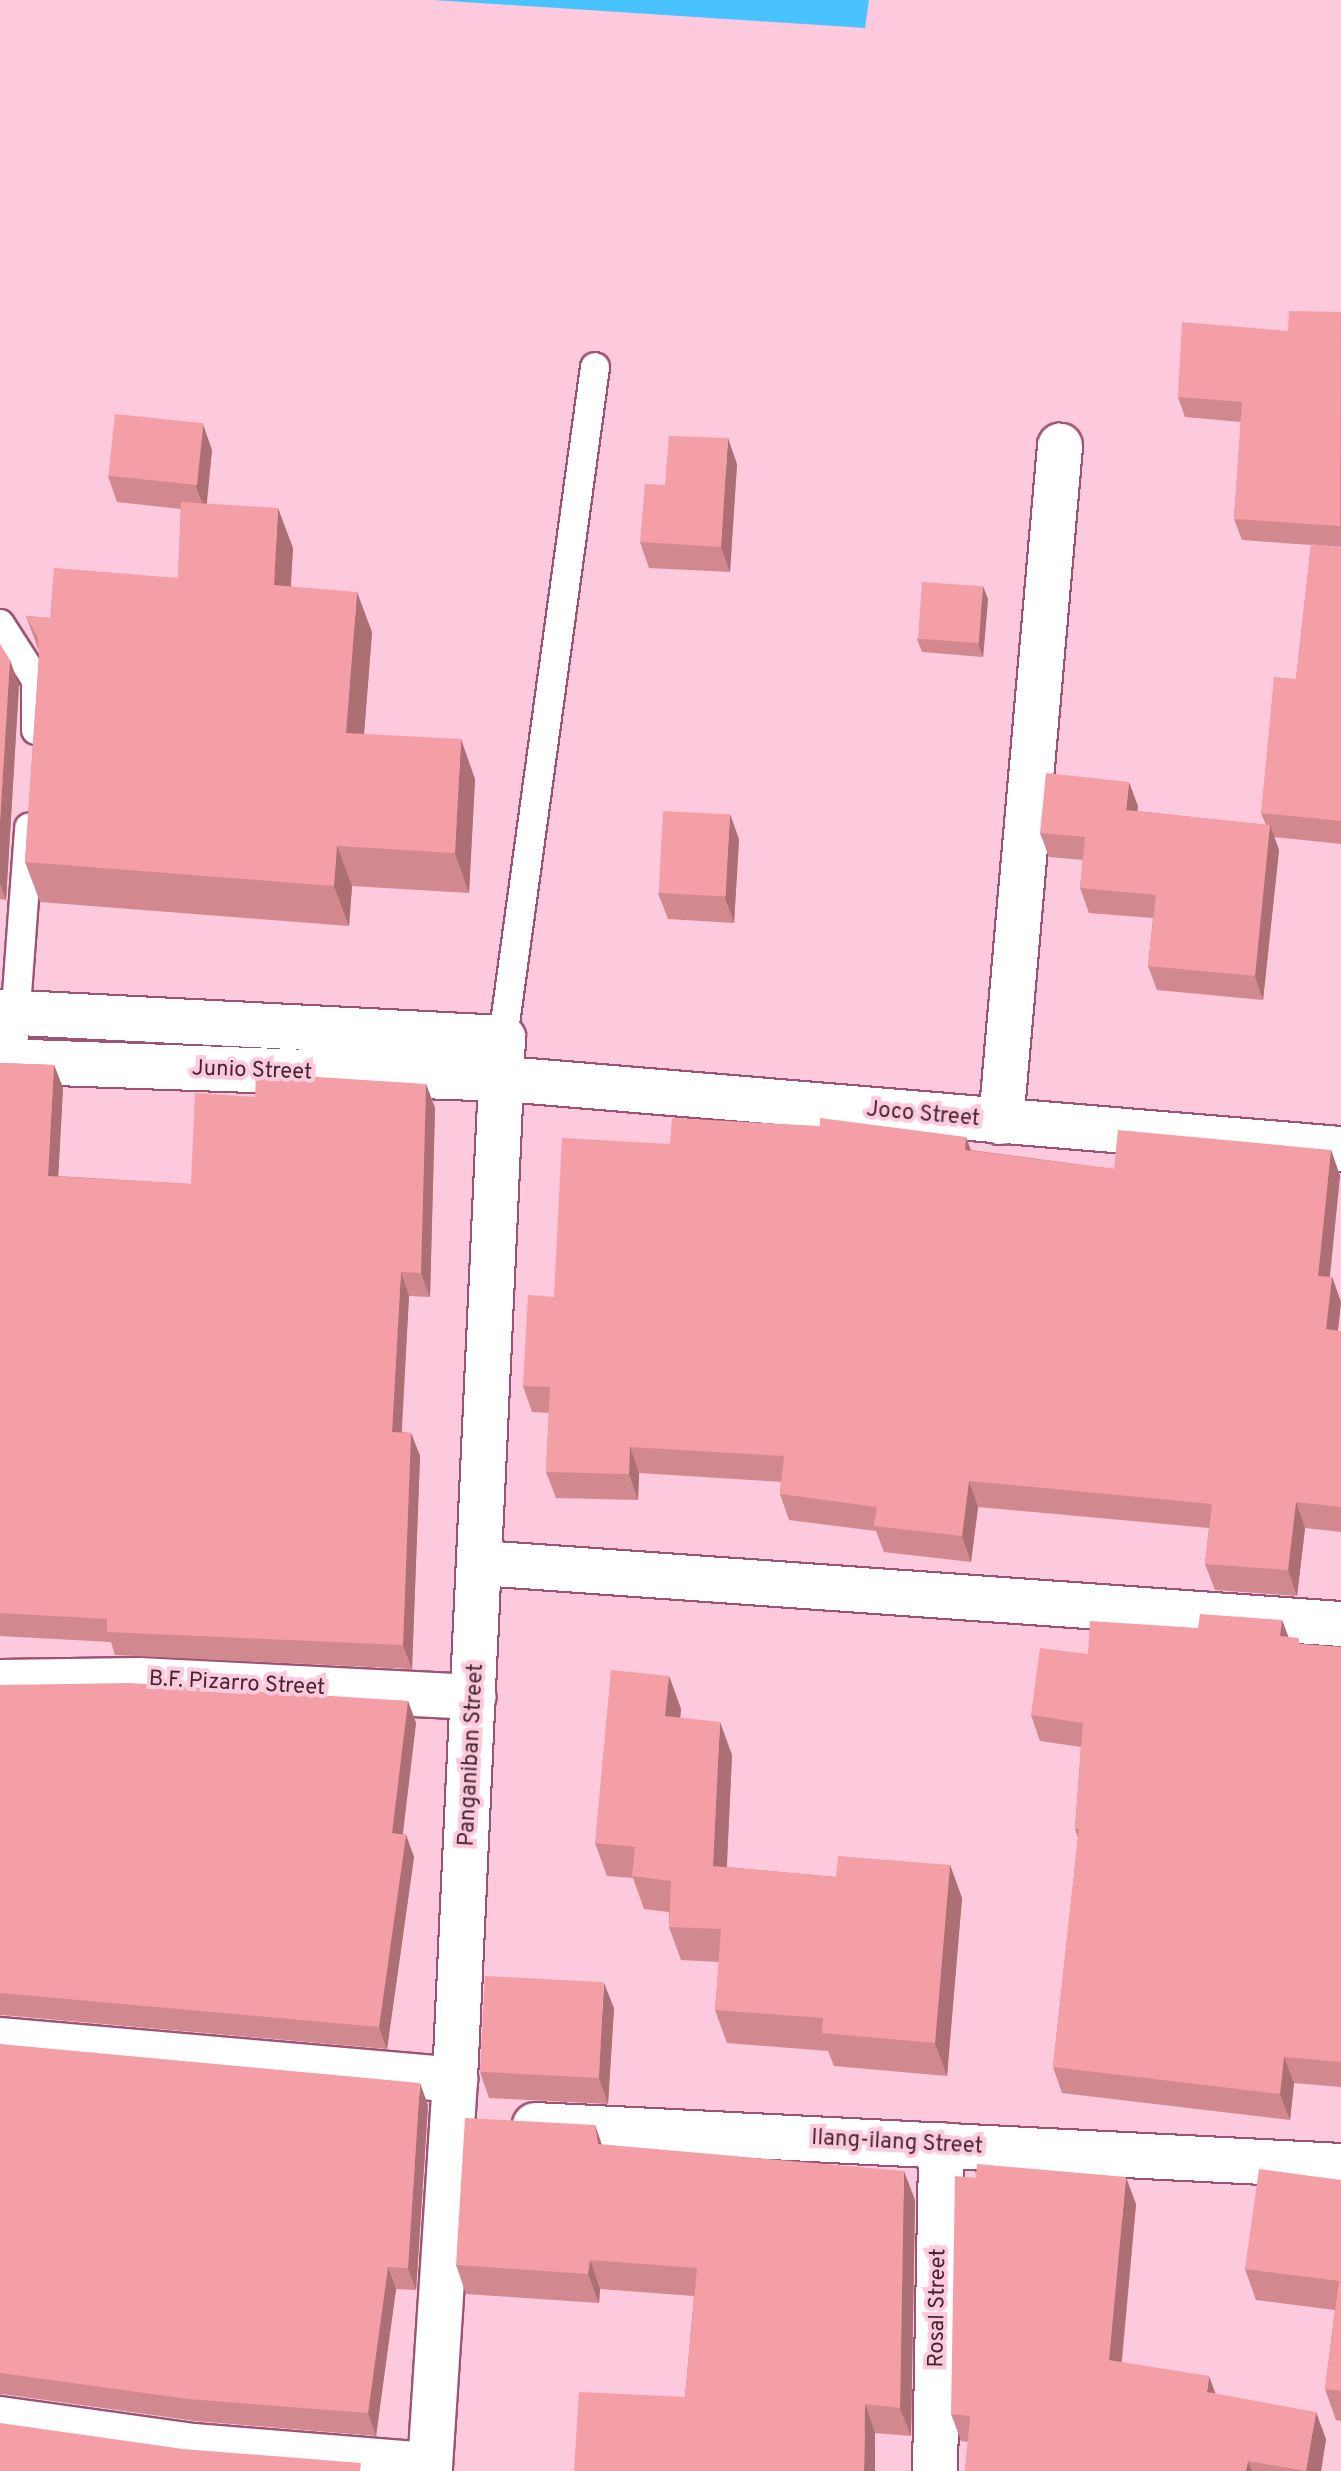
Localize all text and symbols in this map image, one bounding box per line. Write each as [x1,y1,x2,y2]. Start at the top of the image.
street label: Junio Street [191,1056,313,1086]
street label: Joco Street [865,1097,981,1133]
street label: Panganiban Street [454,1663,490,1847]
street label: B.F. Pizarro Street [148,1666,326,1702]
street label: Ilang-ilang Street [811,2125,983,2161]
street label: Rosal Street [924,2248,952,2368]

